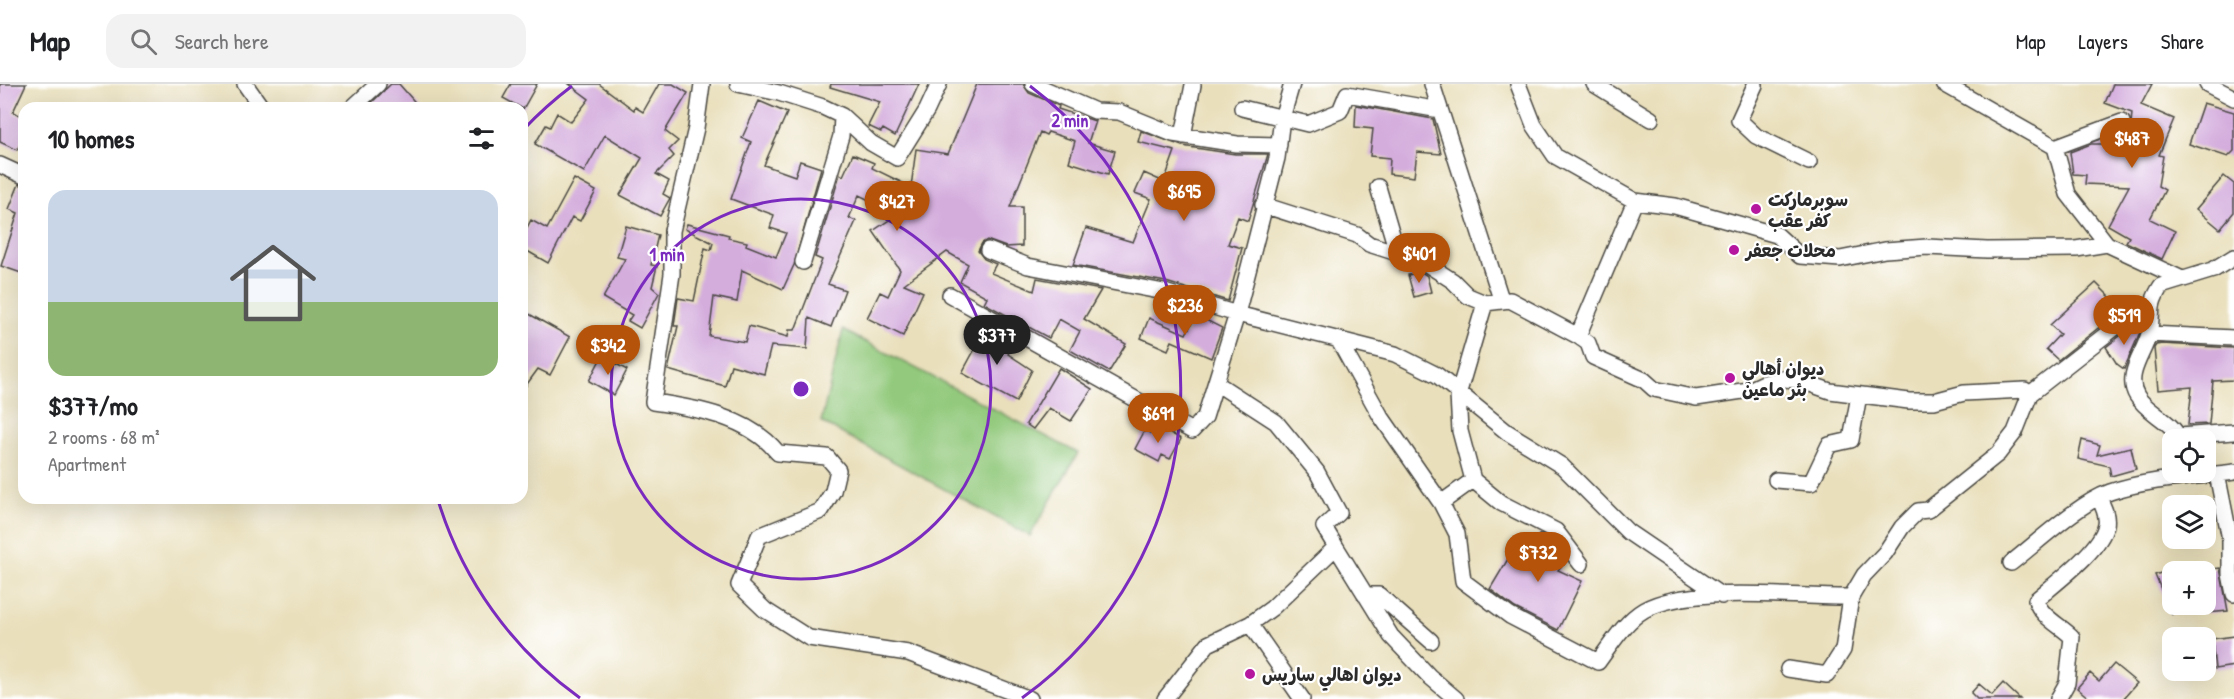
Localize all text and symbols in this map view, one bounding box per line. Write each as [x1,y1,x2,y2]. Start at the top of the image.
search box [106,14,526,68]
text: Map [30,22,70,60]
icon: search [127,25,160,58]
text: Search here [175,26,269,56]
text: Map [2016,27,2045,56]
text: Layers [2078,27,2128,56]
text: Share [2161,27,2204,56]
text: 2 min [1052,108,1088,133]
pin: $487 [2096,118,2168,169]
text: 10 homes [48,121,135,156]
icon: filters [465,122,498,155]
text: $487 [2114,124,2150,151]
pin: $695 [1148,171,1220,222]
text: $695 [1167,177,1201,204]
pin: $427 [861,181,933,232]
text: $427 [879,187,915,214]
place label: سوبرماركت كفر عقب [1768,187,1848,233]
marker: سوبرماركت كفر عقب [1749,202,1763,216]
icon: home [219,229,327,337]
pin: $401 [1383,233,1455,284]
place label: محلات جعفر [1744,238,1836,263]
text: $401 [1402,239,1436,266]
text: 1 min [649,242,685,267]
marker: محلات جعفر [1727,243,1741,257]
pin: $236 [1149,285,1221,336]
text: $236 [1167,291,1203,318]
pin: $519 [2088,295,2160,346]
text: $519 [2107,301,2141,328]
pin: $377 [961,315,1033,366]
text: $377 [978,321,1016,348]
pin: $342 [572,325,644,376]
text: $342 [590,331,626,358]
place label: ديوان أهالي بئر ماعين [1742,356,1824,402]
marker: ديوان أهالي بئر ماعين [1723,371,1737,385]
centre of rings [791,379,811,399]
text: $377/mo [48,388,138,423]
pin: $691 [1122,393,1194,444]
text: $691 [1142,399,1174,426]
text: 2 rooms · 68 m² [48,423,160,450]
map controls [2162,429,2216,681]
button: locate [2162,429,2216,483]
text: Apartment [48,450,126,477]
button: layers [2162,495,2216,549]
pin: $732 [1502,532,1574,583]
text: $732 [1519,538,1557,565]
button: + [2162,561,2216,615]
button: − [2162,627,2216,681]
place label: ديوان اهالي ساريس [1262,662,1402,691]
marker: ديوان اهالي ساريس [1243,667,1257,681]

